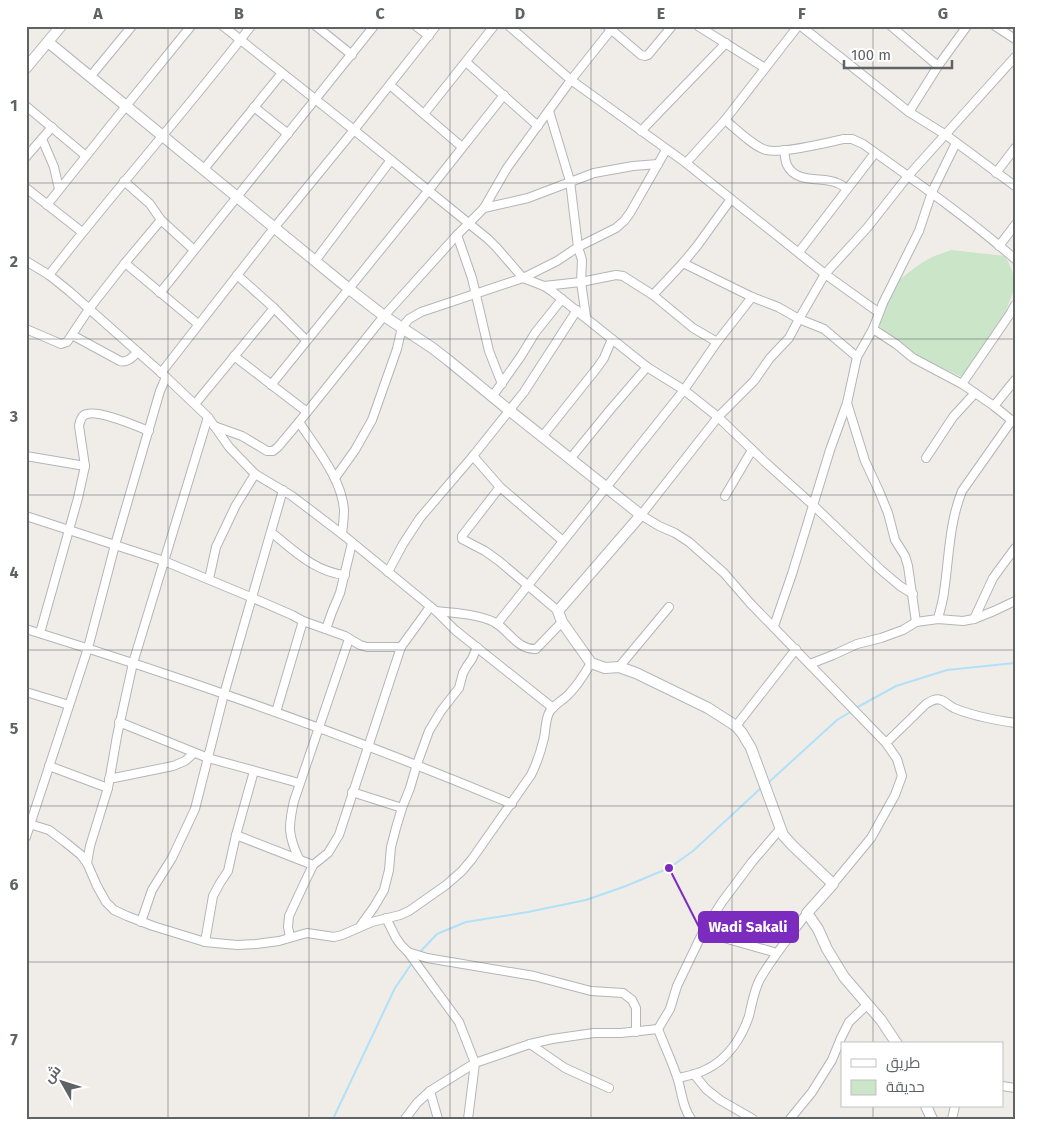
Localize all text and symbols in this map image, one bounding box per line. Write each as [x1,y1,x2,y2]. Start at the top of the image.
text: A [92,4,103,23]
text: B [234,4,244,23]
text: C [375,4,385,23]
text: D [515,4,525,23]
text: E [657,4,665,23]
text: F [798,4,806,23]
text: G [938,4,948,23]
scale bar [844,38,951,70]
text: 100 m [851,46,891,64]
text: 1 [10,96,18,115]
text: 2 [10,252,18,271]
text: 3 [9,407,18,426]
text: 4 [9,563,19,582]
text: 5 [10,719,19,738]
text: 6 [9,875,19,894]
callout: Wadi Sakali [699,912,798,942]
text: Wadi Sakali [709,918,787,936]
text: 7 [10,1030,18,1049]
legend [841,1042,1004,1108]
text: طريق [886,1054,920,1073]
north arrow [38,1058,88,1108]
text: ش [40,1062,65,1086]
text: حديقة [886,1078,925,1096]

